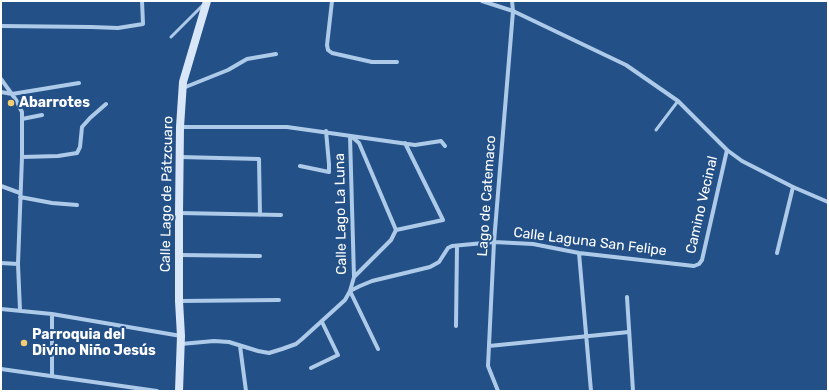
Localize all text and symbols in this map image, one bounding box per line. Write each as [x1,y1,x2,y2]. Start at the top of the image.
place label: Abarrotes [19,95,90,111]
marker: Abarrotes [6,98,16,108]
street label: Calle Lago de Pátzcuaro [157,116,177,272]
street label: Lago de Catemaco [474,135,500,257]
street label: Calle Lago La Luna [332,153,350,275]
street label: Camino Vecinal [683,154,721,256]
street label: Calle Laguna San Felipe [512,224,668,260]
place label: Parroquia del Divino Niño Jesús [32,327,156,360]
marker: Parroquia del Divino Niño Jesús [19,338,29,348]

